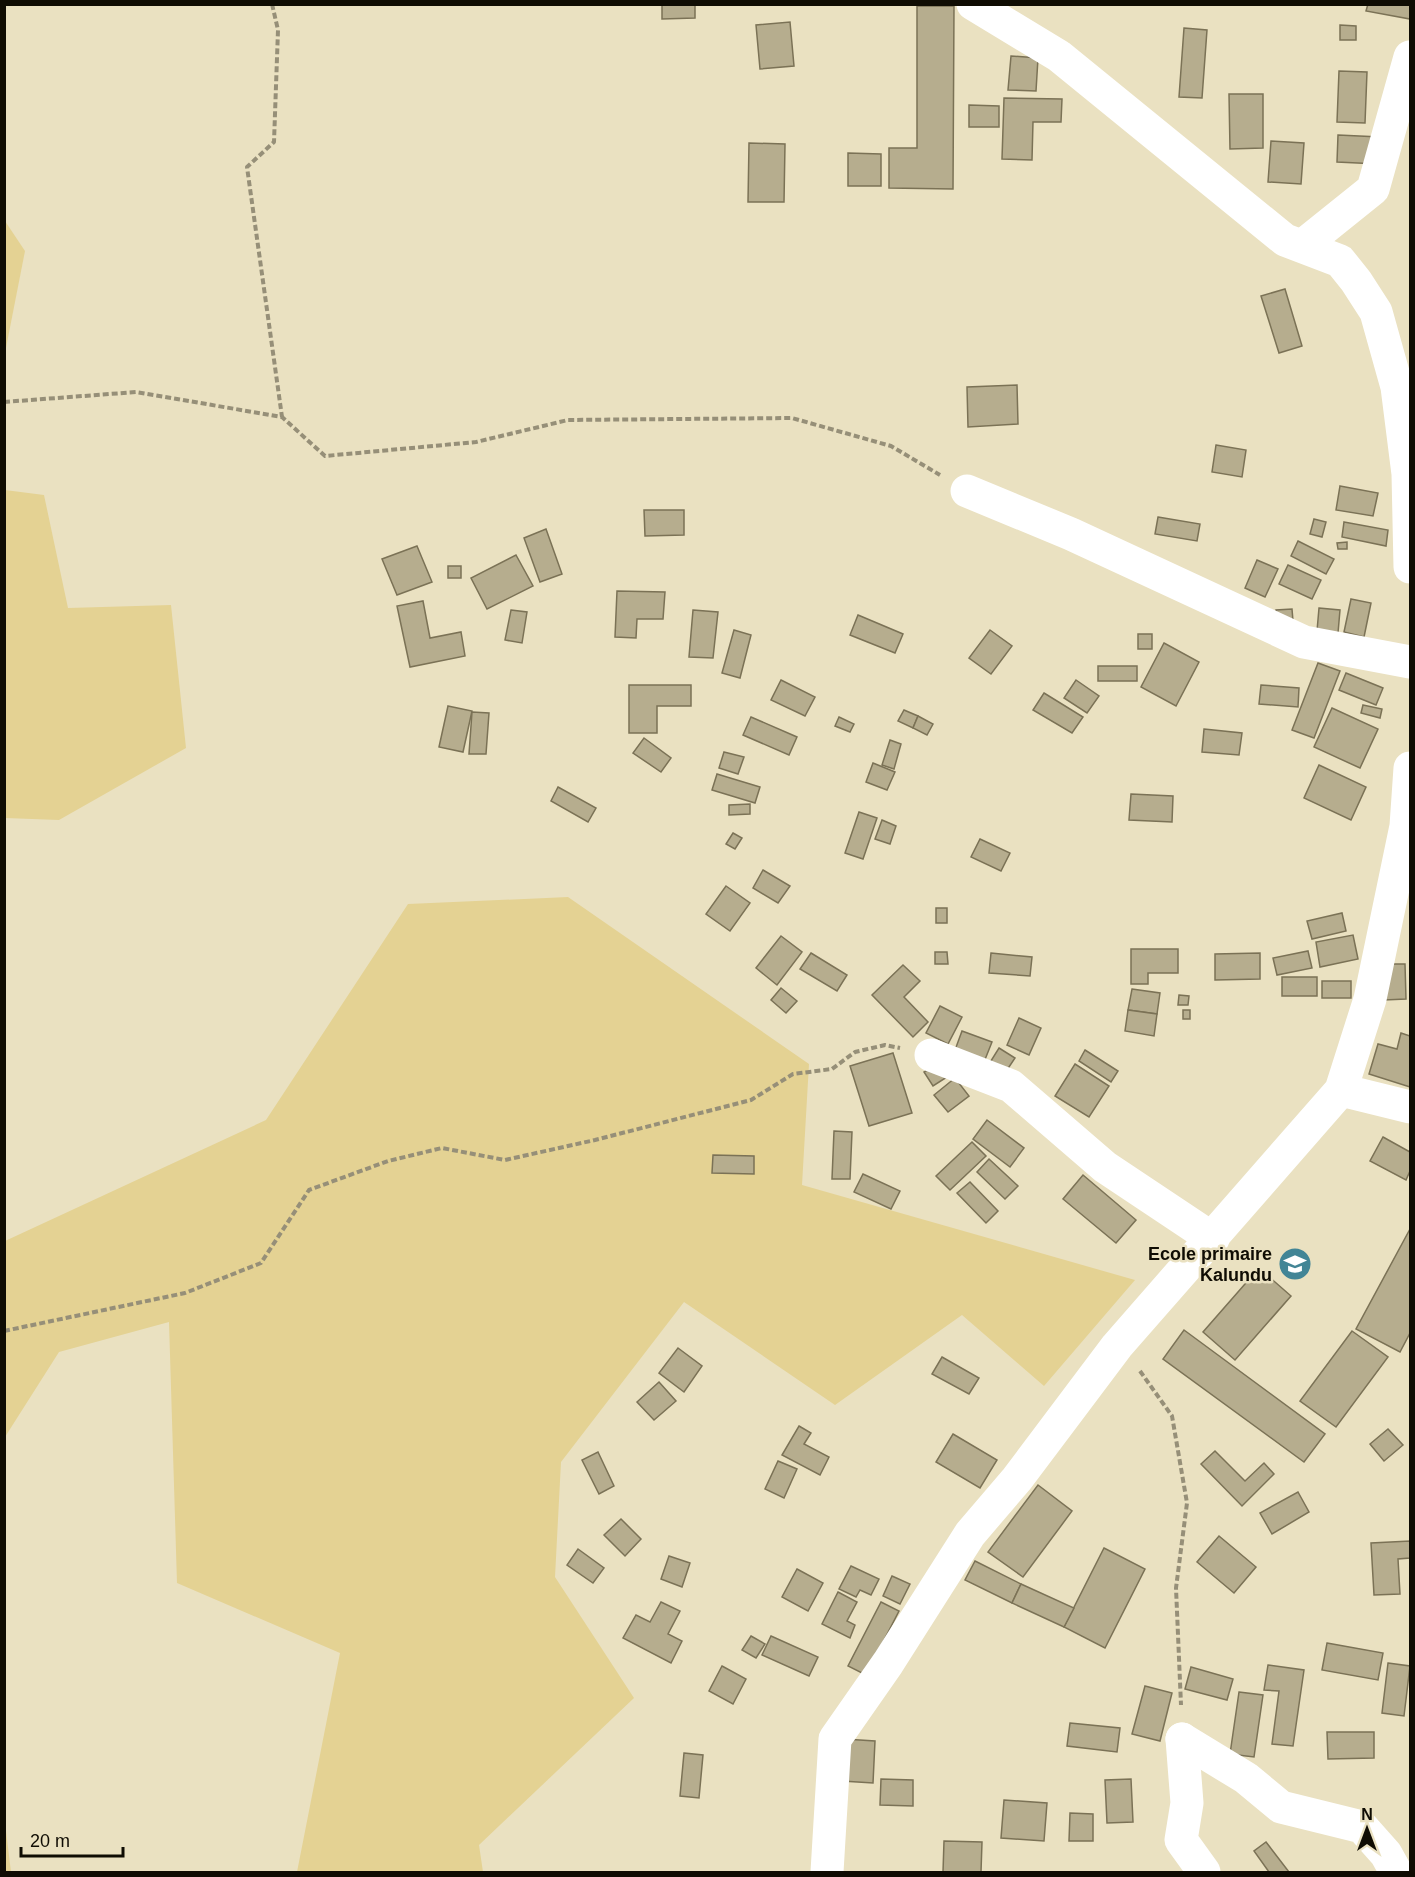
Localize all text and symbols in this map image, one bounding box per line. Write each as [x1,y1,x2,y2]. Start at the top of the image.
place label: Ecole primaire Kalundu [1148,1244,1272,1285]
school or university icon: Ecole primaire Kalundu [1277,1246,1313,1282]
north arrow [1337,1799,1397,1859]
text: N [1361,1806,1373,1823]
scale bar [21,1820,123,1858]
text: 20 m [30,1831,70,1851]

